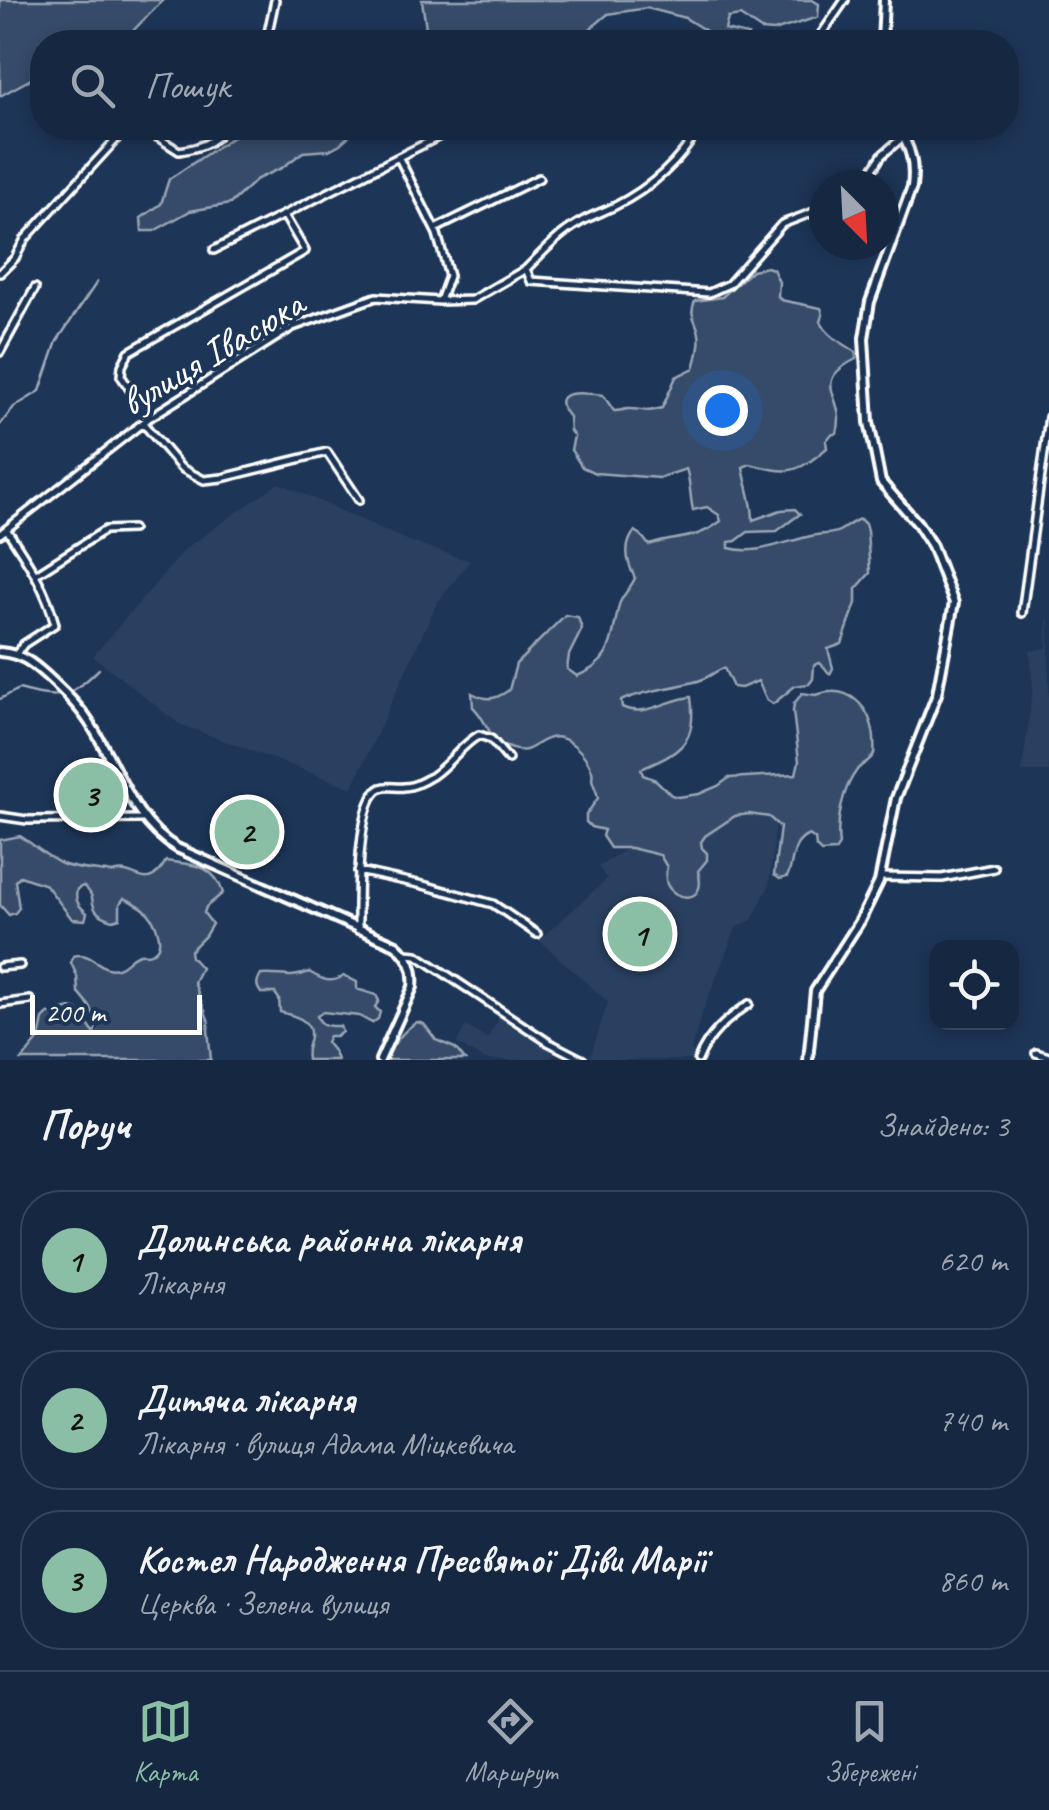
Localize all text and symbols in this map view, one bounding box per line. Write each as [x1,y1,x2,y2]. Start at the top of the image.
search box [30,30,1019,140]
icon: search [65,58,120,113]
text: Пошук [145,62,230,109]
north arrow [809,170,899,260]
street label: вулиця Івасюка [111,277,316,427]
your location [697,385,748,436]
pin: 3 [58,758,124,832]
pin: 2 [214,794,280,870]
pin: 1 [608,896,672,972]
map controls [929,940,1019,1030]
button: locate [929,940,1019,1030]
scale bar [30,990,202,1034]
text: 200 m [45,995,105,1030]
text: Поруч [40,1099,130,1152]
text: Знайдено: 3 [877,1105,1009,1146]
text: Долинська районна лікарня [137,1216,521,1263]
text: 1 [67,1240,82,1281]
text: 620 m [938,1240,1007,1281]
text: Лікарня [137,1263,223,1304]
text: Дитяча лікарня [137,1376,355,1423]
text: 2 [67,1400,82,1441]
text: 740 m [938,1400,1007,1441]
text: Лікарня · вулиця Адама Міцкевича [137,1423,513,1464]
text: Костел Народження Пресвятої Діви Марії [137,1536,705,1583]
text: 3 [67,1560,82,1601]
text: 860 m [938,1560,1007,1601]
text: Церква · Зелена вулиця [137,1583,388,1624]
tab: Карта [134,1694,198,1789]
tab: Маршрут [465,1694,557,1789]
tab: Збережені [824,1694,915,1789]

